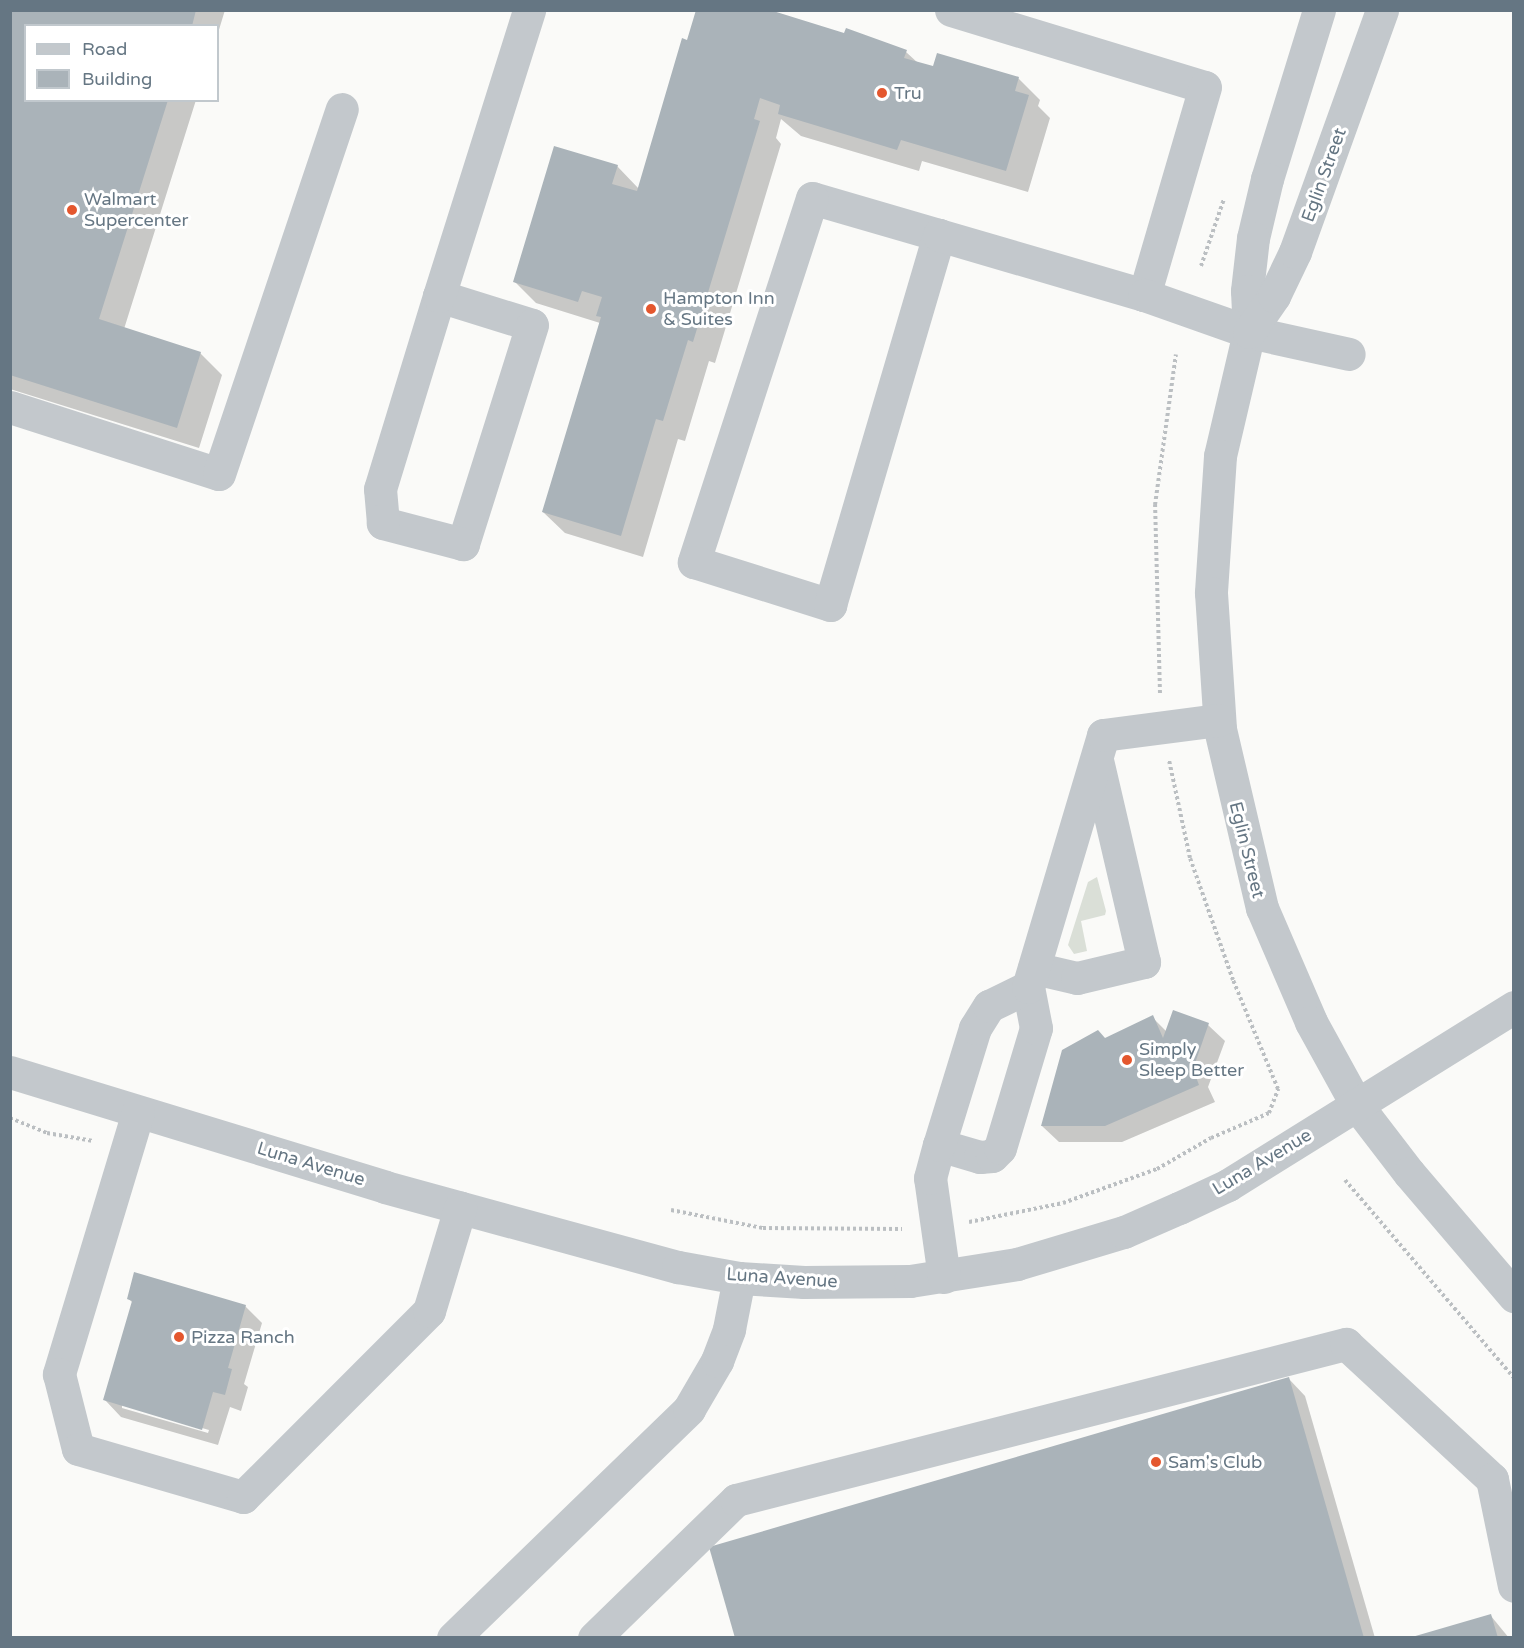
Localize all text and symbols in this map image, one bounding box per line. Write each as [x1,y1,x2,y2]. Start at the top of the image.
legend [24,24,219,102]
text: Road [82,38,127,60]
text: Building [82,68,152,90]
place label: Tru [894,82,922,104]
marker: Tru [875,86,889,100]
street label: Eglin Street [1297,125,1351,225]
place label: Walmart Supercenter [84,189,188,232]
marker: Walmart Supercenter [65,203,79,217]
place label: Hampton Inn & Suites [663,288,775,330]
marker: Hampton Inn & Suites [644,302,658,316]
street label: Eglin Street [1225,800,1269,900]
place label: Simply Sleep Better [1139,1039,1244,1082]
marker: Simply Sleep Better [1120,1053,1134,1067]
street label: Luna Avenue [1209,1124,1315,1200]
street label: Luna Avenue [255,1137,367,1191]
street label: Luna Avenue [726,1263,838,1293]
place label: Pizza Ranch [191,1326,295,1348]
marker: Pizza Ranch [172,1330,186,1344]
place label: Sam's Club [1168,1451,1262,1473]
marker: Sam's Club [1149,1455,1163,1469]

